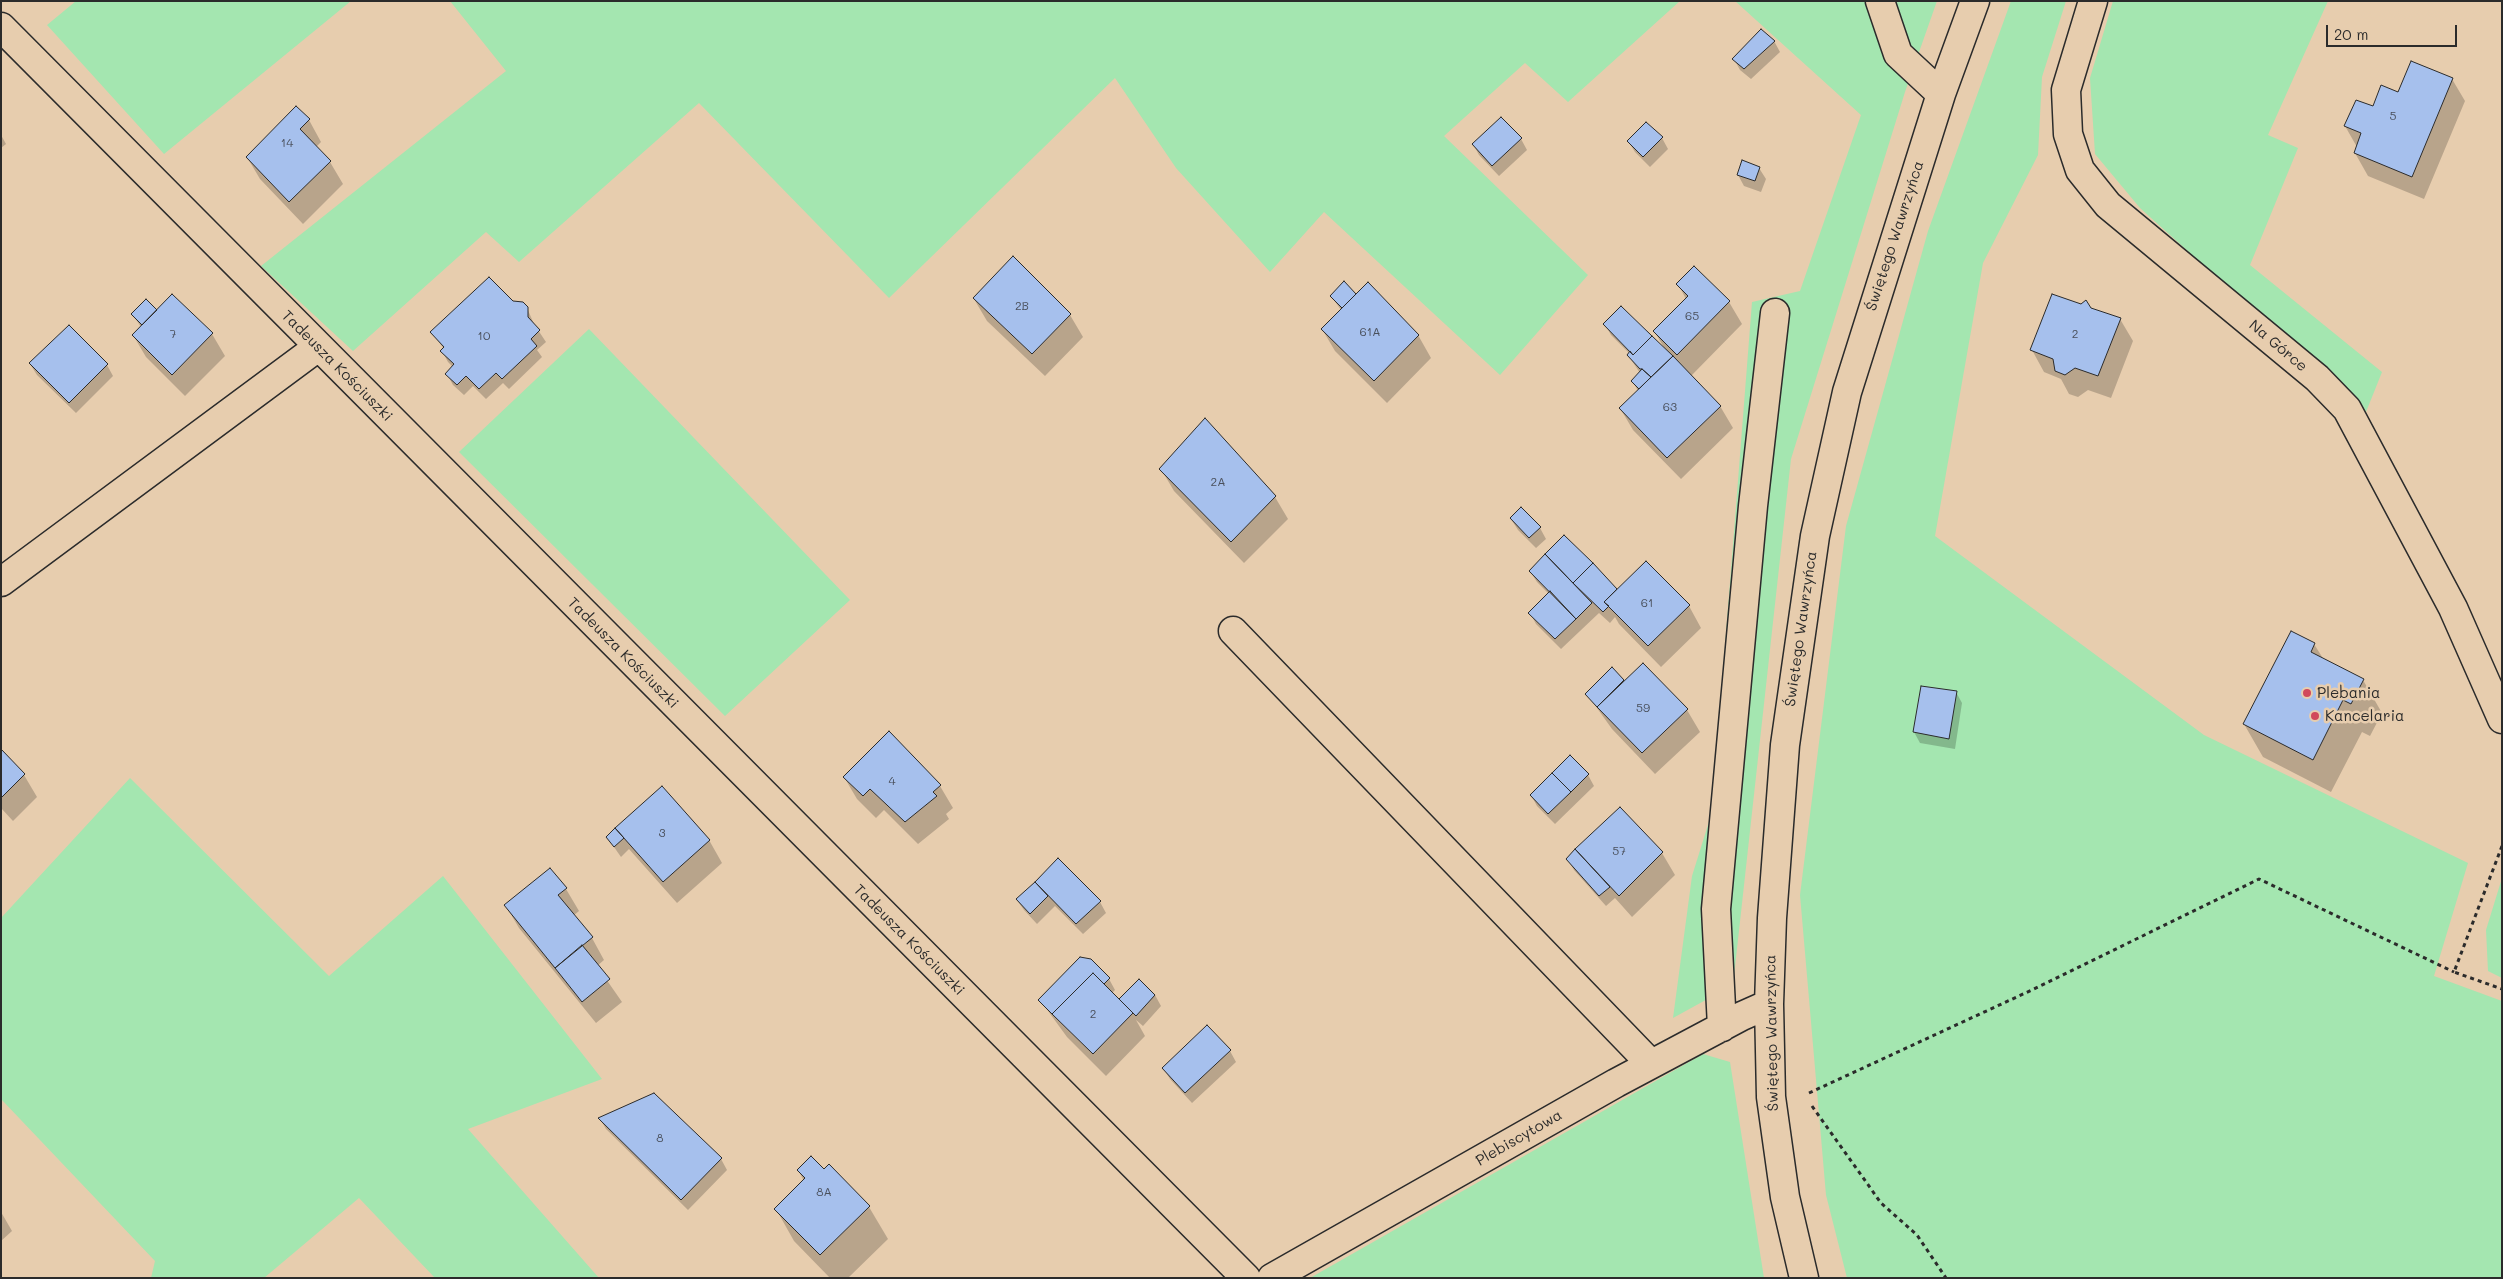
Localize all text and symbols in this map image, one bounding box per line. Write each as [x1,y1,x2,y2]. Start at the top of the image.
scale bar [2328,15,2459,47]
text: 20 m [2334,24,2368,44]
house number: 5 [2390,109,2396,123]
house number: 14 [281,136,293,150]
street label: Świętego Wawrzyńca [1862,159,1928,313]
house number: 2B [1015,299,1029,313]
street label: Tadeusza Kościuszki [278,307,396,425]
house number: 65 [1685,309,1699,323]
street label: Na Górce [2245,316,2311,376]
house number: 61A [1360,325,1380,339]
house number: 7 [170,327,176,341]
house number: 2 [2072,327,2078,341]
house number: 10 [478,329,490,343]
house number: 63 [1663,400,1677,414]
house number: 2A [1211,475,1225,489]
street label: Świętego Wawrzyńca [1781,550,1821,708]
street label: Tadeusza Kościuszki [564,594,682,712]
house number: 61 [1641,596,1653,610]
place label: Plebania [2317,684,2380,702]
marker: Plebania [2301,687,2313,699]
house number: 59 [1636,701,1650,715]
place label: Kancelaria [2325,707,2404,725]
marker: Kancelaria [2309,710,2321,722]
house number: 4 [888,774,896,788]
house number: 3 [658,826,666,840]
house number: 57 [1612,844,1626,858]
street label: Tadeusza Kościuszki [850,881,968,999]
street label: Świętego Wawrzyńca [1762,955,1782,1111]
house number: 2 [1090,1007,1096,1021]
street label: Plebiscytowa [1473,1106,1565,1170]
house number: 8 [656,1131,664,1145]
house number: 8A [816,1185,832,1199]

